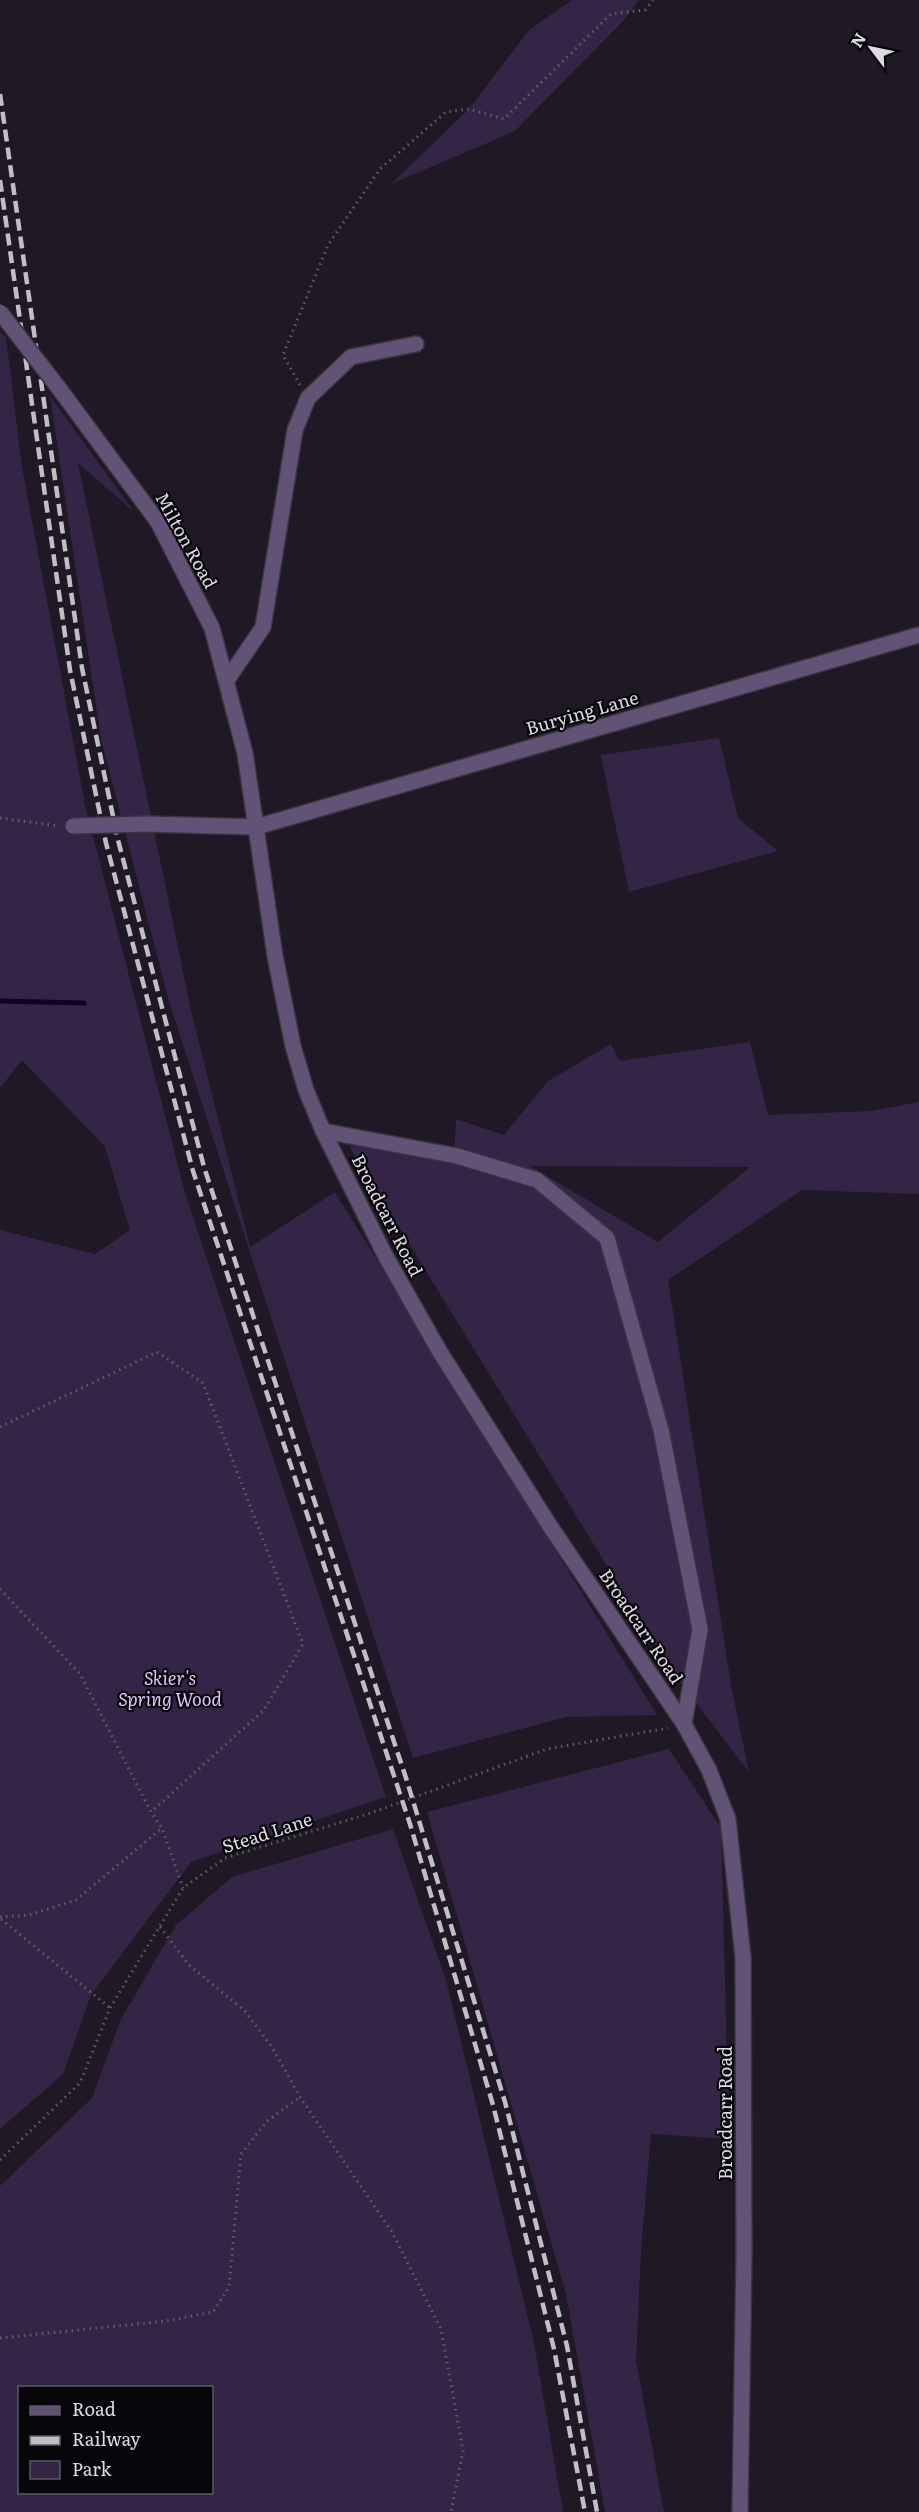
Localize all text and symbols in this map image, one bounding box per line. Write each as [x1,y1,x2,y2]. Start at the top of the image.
north arrow [841,18,901,78]
text: N [844,27,871,52]
street label: Milton Road [149,487,225,593]
street label: Burying Lane [523,683,641,741]
street label: Broadcarr Road [346,1149,430,1281]
street label: Broadcarr Road [593,1563,691,1689]
park label: Skier's Spring Wood [118,1664,222,1712]
street label: Stead Lane [218,1805,316,1859]
street label: Broadcarr Road [711,2046,738,2180]
legend [18,2386,213,2494]
text: Road [72,2395,116,2422]
text: Railway [72,2425,141,2452]
text: Park [72,2455,113,2482]

